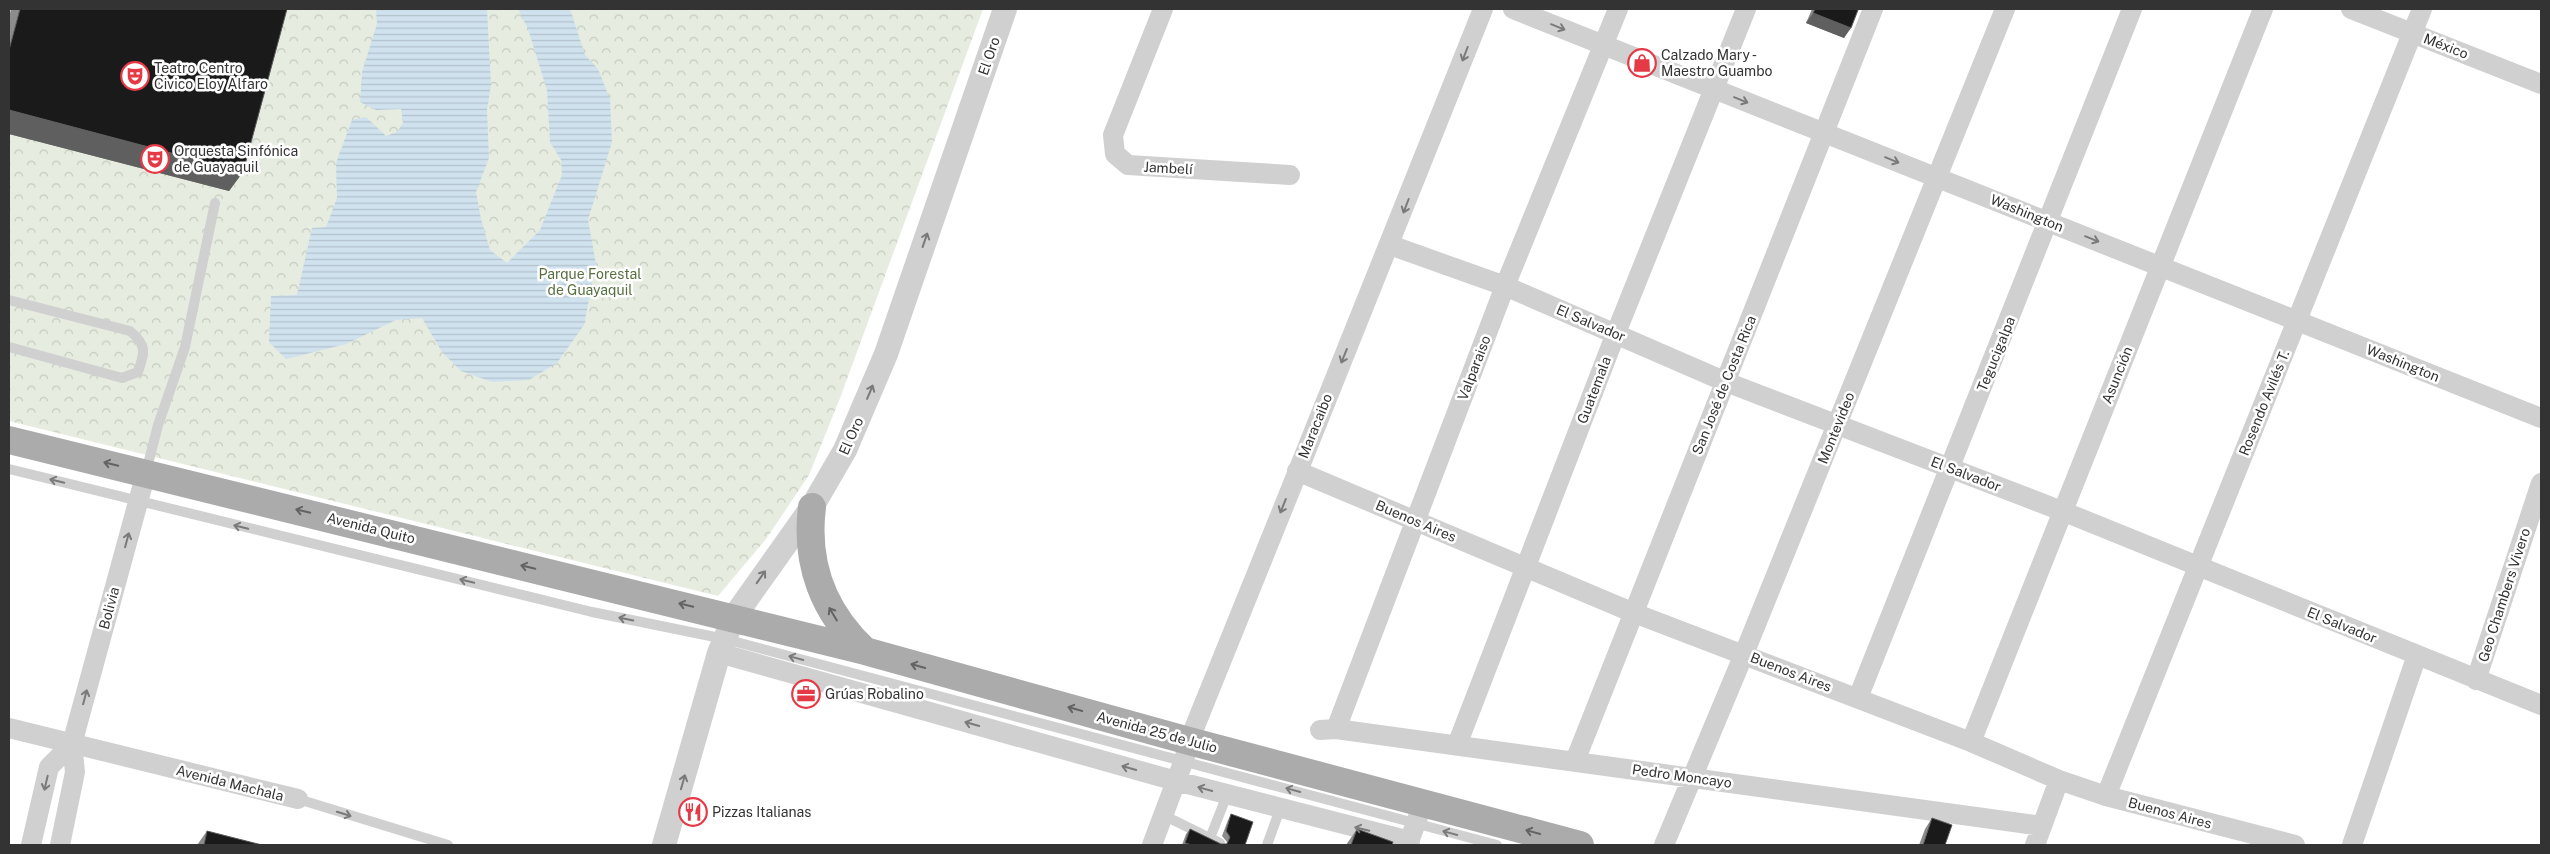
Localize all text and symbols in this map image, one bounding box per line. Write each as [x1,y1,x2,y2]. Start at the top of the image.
one-way arrow [1550,23,1565,32]
street label: México [2421,30,2471,62]
street label: El Oro [975,35,1003,77]
one-way arrow [1460,46,1469,61]
place label: Calzado Mary - Maestro Guambo [1661,47,1773,79]
shop icon: Calzado Mary - Maestro Guambo [1627,48,1657,78]
place label: Teatro Centro Civico Eloy Alfaro [154,60,268,92]
theatre icon: Teatro Centro Civico Eloy Alfaro [120,61,150,91]
one-way arrow [1733,96,1749,105]
place label: Orquesta Sinfónica de Guayaquil [174,143,298,175]
theatre icon: Orquesta Sinfónica de Guayaquil [140,144,170,174]
one-way arrow [1884,156,1899,165]
street label: Jambelí [1143,159,1194,177]
street label: Washington [1988,191,2066,235]
one-way arrow [1401,197,1410,213]
one-way arrow [921,232,930,248]
one-way arrow [2084,235,2099,245]
park label: Parque Forestal de Guayaquil [538,266,642,298]
street label: El Salvador [1554,301,1628,345]
street label: San José de Costa Rica [1689,313,1759,457]
street label: Tegucigalpa [1974,314,2018,394]
street label: Valparaiso [1454,333,1494,403]
street label: Washington [2364,341,2442,385]
street label: Asunción [2098,344,2136,406]
one-way arrow [1339,348,1349,363]
street label: Rosendo Avilés T. [2236,348,2292,458]
street label: Guatemala [1574,354,1614,426]
one-way arrow [865,385,875,400]
street label: Montevideo [1814,390,1858,466]
street label: Maracaibo [1295,391,1335,461]
street label: El Oro [836,415,866,457]
street label: El Salvador [1929,453,2003,495]
one-way arrow [103,459,119,468]
one-way arrow [49,476,65,485]
street label: Buenos Aires [1373,497,1459,545]
one-way arrow [1278,498,1287,514]
one-way arrow [295,506,311,515]
street label: Avenida Quito [325,509,417,547]
one-way arrow [234,522,250,531]
street label: Geo Chambers Vivero [2475,526,2533,664]
one-way arrow [123,533,133,549]
one-way arrow [521,561,537,571]
one-way arrow [756,570,766,584]
one-way arrow [460,576,476,585]
street label: Bolivia [96,585,122,631]
one-way arrow [679,600,695,609]
street label: El Salvador [2305,604,2379,646]
one-way arrow [828,607,838,621]
one-way arrow [618,613,634,623]
street label: Buenos Aires [1748,649,1834,695]
one-way arrow [788,653,804,662]
one-way arrow [911,660,927,670]
office icon: Grúas Robalino [791,679,821,709]
place label: Grúas Robalino [825,686,924,702]
one-way arrow [81,690,90,706]
one-way arrow [1067,704,1083,714]
street label: Avenida 25 de Julio [1095,708,1219,756]
one-way arrow [965,719,981,728]
street label: Pedro Moncayo [1631,761,1733,791]
street label: Avenida Machala [175,762,285,804]
one-way arrow [1121,763,1137,772]
one-way arrow [678,774,688,790]
one-way arrow [41,775,50,791]
one-way arrow [1197,784,1213,793]
one-way arrow [1286,785,1302,794]
street label: Buenos Aires [2127,794,2213,832]
restaurant icon: Pizzas Italianas [678,797,708,827]
place label: Pizzas Italianas [712,804,811,820]
one-way arrow [336,809,352,819]
one-way arrow [1355,824,1371,833]
one-way arrow [1442,827,1458,837]
one-way arrow [1526,827,1542,837]

